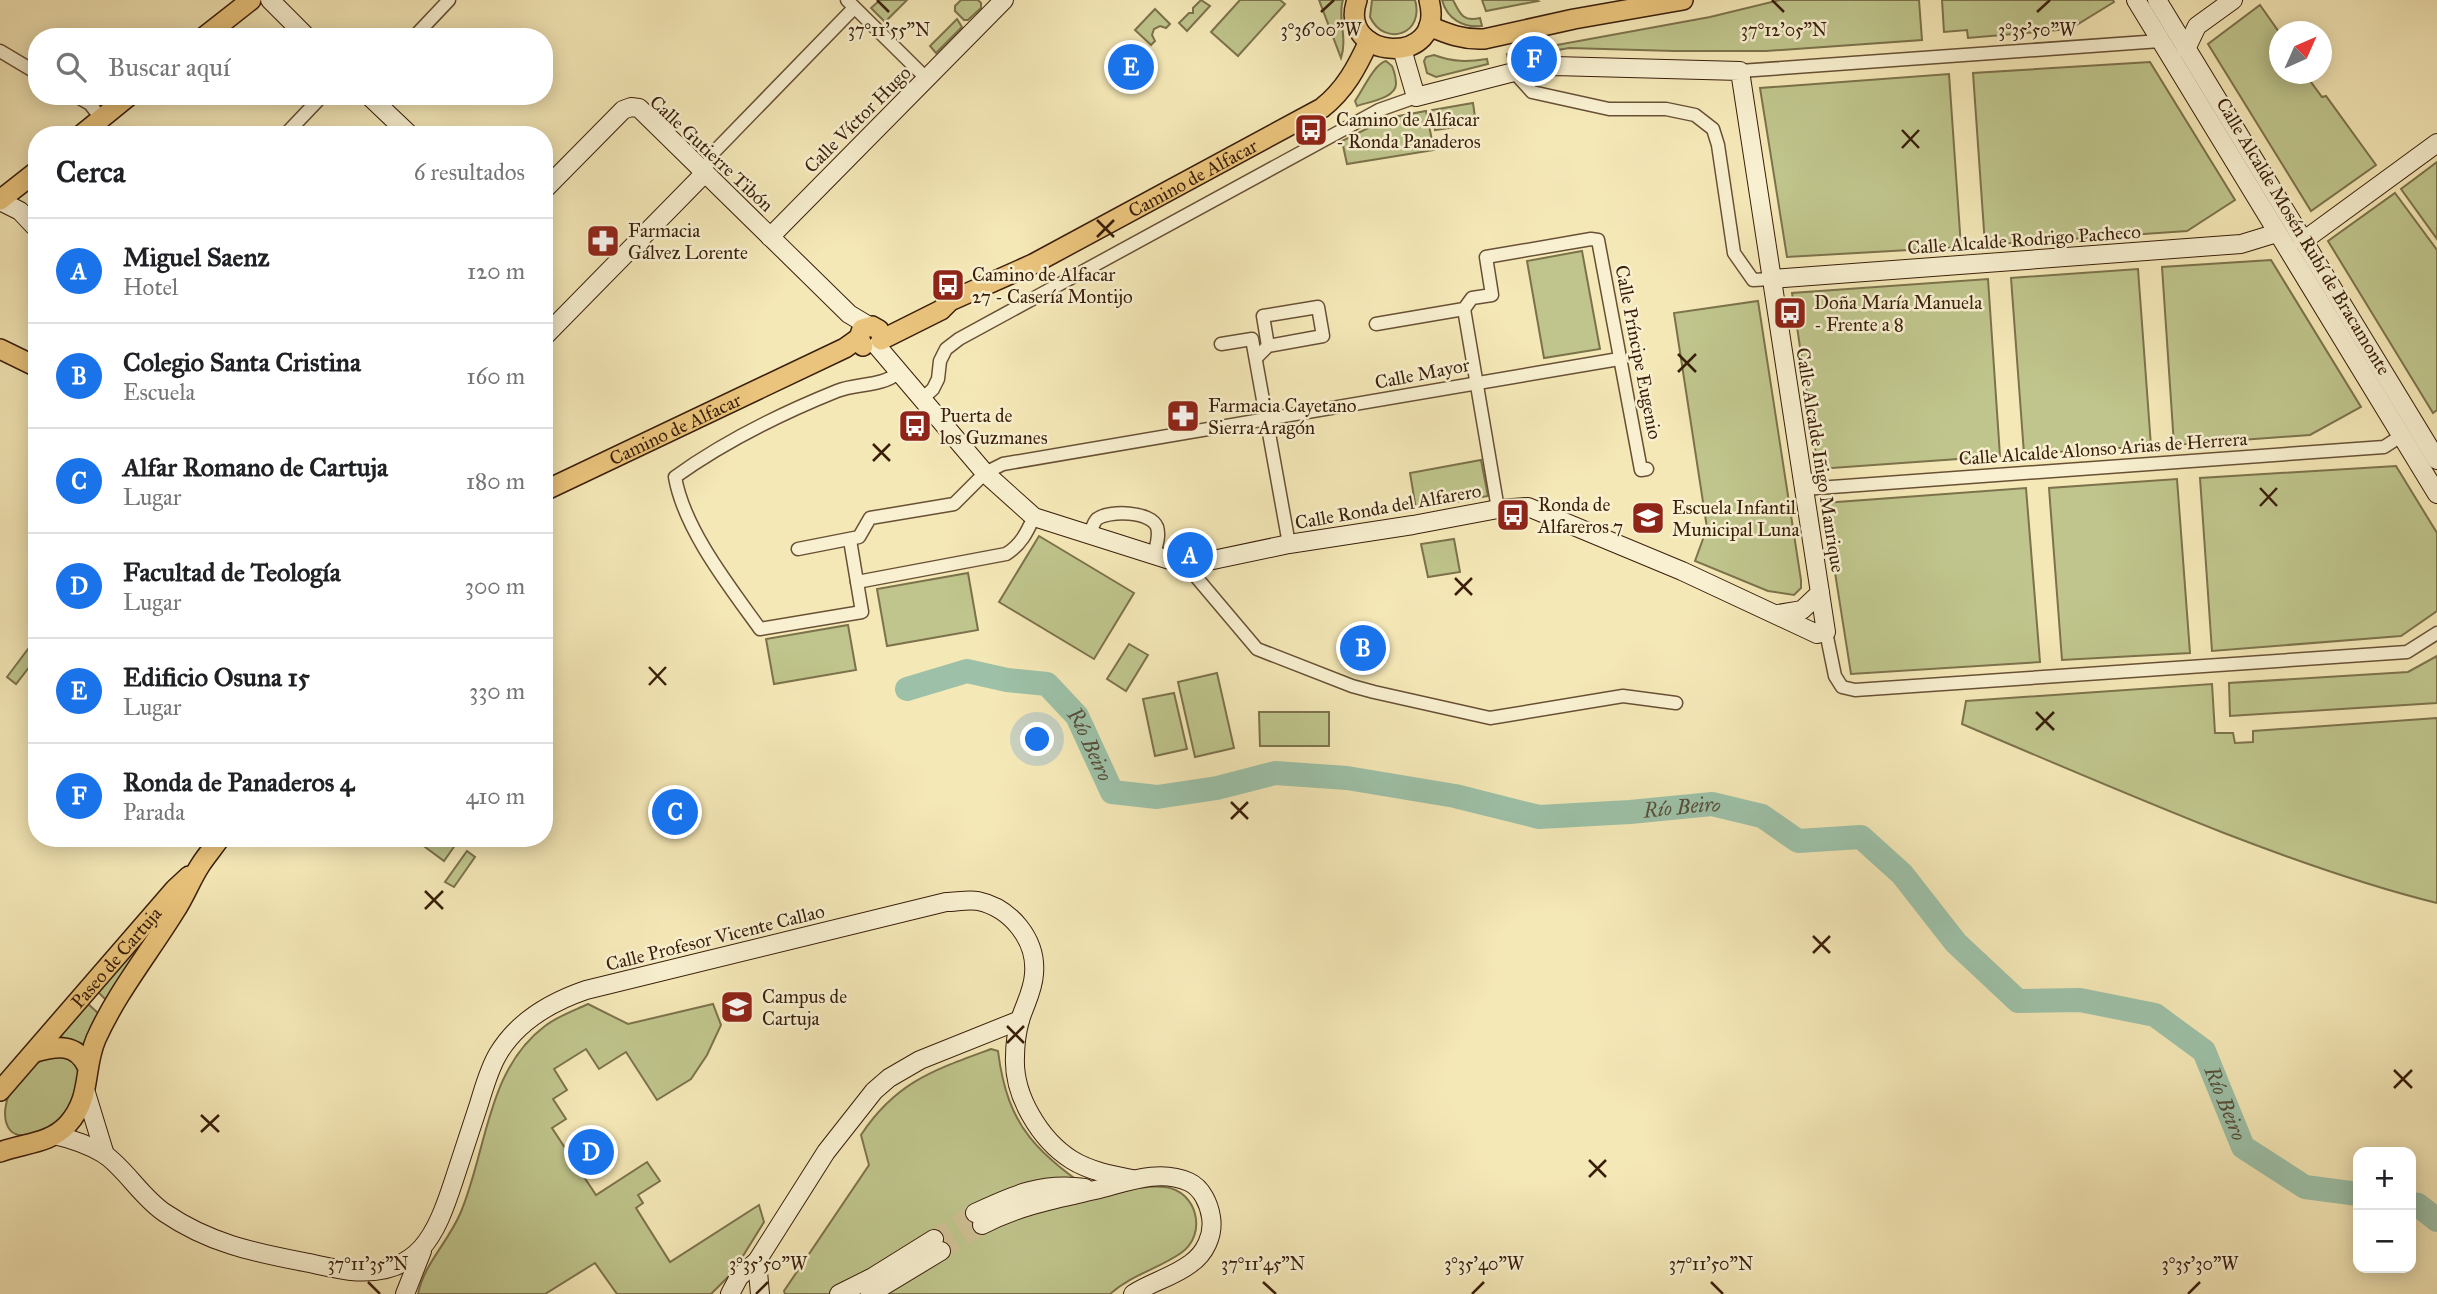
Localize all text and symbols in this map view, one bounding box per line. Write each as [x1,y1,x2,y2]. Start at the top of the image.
text: 37°11'55"N [848,19,930,41]
text: 3°36'00"W [1280,19,1362,41]
text: 37°12'05"N [1741,19,1827,41]
text: 3°35'50"W [1998,19,2077,41]
north arrow [2269,21,2332,84]
search box [28,28,553,105]
pin: F [1511,33,1557,85]
pin: E [1108,41,1154,93]
icon: search [52,48,90,86]
text: Buscar aquí [108,51,230,83]
street label: Calle Víctor Hugo [799,61,916,178]
street label: Calle Gutierre Tibón [645,90,778,217]
street label: Calle Alcalde Mosén Rubí de Bracamonte [2211,93,2396,379]
place label: Camino de Alfacar - Ronda Panaderos [1336,108,1481,153]
bus stop icon: Camino de Alfacar - Ronda Panaderos [1292,111,1330,149]
street label: Camino de Alfacar [1124,134,1262,222]
text: Cerca [56,154,125,190]
text: 6 resultados [414,158,525,186]
place label: Farmacia Gálvez Lorente [628,219,748,264]
street label: Calle Alcalde Rodrigo Pacheco [1907,220,2142,260]
pharmacy icon: Farmacia Gálvez Lorente [584,222,622,260]
text: Miguel Saenz [123,241,270,273]
text: A [71,257,87,285]
text: 120 m [467,257,525,285]
place label: Camino de Alfacar 27 - Casería Montijo [972,263,1133,308]
street label: Calle Príncipe Eugenio [1609,263,1667,442]
bus stop icon: Camino de Alfacar 27 - Casería Montijo [929,266,967,304]
text: Hotel [123,273,178,301]
place label: Doña María Manuela - Frente a 8 [1814,291,1983,336]
bus stop icon: Doña María Manuela - Frente a 8 [1771,294,1809,332]
text: Colegio Santa Cristina [123,346,361,378]
street label: Calle Alcalde Iñigo Manrique [1790,346,1850,574]
street label: Calle Mayor [1373,353,1472,394]
text: B [71,362,87,390]
text: 160 m [467,362,525,390]
text: Escuela [123,378,195,406]
street label: Camino de Alfacar [605,388,746,470]
place label: Farmacia Cayetano Sierra Aragón [1208,394,1357,440]
pharmacy icon: Farmacia Cayetano Sierra Aragón [1164,397,1202,435]
place label: Puerta de los Guzmanes [940,404,1048,449]
bus stop icon: Puerta de los Guzmanes [896,407,934,445]
street label: Calle Alcalde Alonso Arias de Herrera [1958,427,2249,470]
text: Alfar Romano de Cartuja [123,451,388,483]
text: C [71,467,87,495]
text: 180 m [466,467,525,495]
street label: Calle Ronda del Alfarero [1293,479,1483,534]
text: Lugar [123,483,181,511]
place label: Ronda de Alfareros 7 [1537,493,1623,538]
bus stop icon: Ronda de Alfareros 7 [1494,496,1532,534]
place label: Escuela Infantil Municipal Luna [1672,496,1800,541]
school or university icon: Escuela Infantil Municipal Luna [1629,499,1667,537]
pin: A [1167,529,1213,581]
text: Facultad de Teología [123,556,341,588]
text: D [70,572,88,600]
text: 300 m [465,572,525,600]
text: Lugar [123,588,181,616]
pin: B [1340,622,1386,674]
text: Edificio Osuna 15 [123,661,310,693]
text: E [71,677,87,705]
text: 330 m [469,677,525,705]
text: Lugar [123,693,181,721]
water label: Río Beiro [1062,701,1118,785]
your location [1020,722,1054,756]
text: Ronda de Panaderos 4 [123,766,354,798]
text: F [71,782,87,810]
text: 410 m [466,782,525,810]
pin: C [652,786,698,838]
water label: Río Beiro [1641,791,1724,824]
text: Parada [123,798,185,826]
street label: Calle Profesor Vicente Callao [603,899,827,976]
street label: Paseo de Cartuja [66,901,167,1013]
place label: Campus de Cartuja [762,985,847,1030]
school or university icon: Campus de Cartuja [718,988,756,1026]
water label: Río Beiro [2198,1062,2252,1144]
pin: D [568,1126,614,1178]
map controls [2353,1147,2416,1273]
button: + [2353,1147,2416,1210]
button: − [2353,1210,2416,1273]
text: 37°11'35"N [327,1253,409,1275]
text: 3°35'50"W [729,1253,808,1275]
text: 37°11'45"N [1221,1253,1305,1275]
text: 3°35'40"W [1444,1253,1525,1275]
text: 37°11'50"N [1669,1253,1753,1275]
text: 3°35'30"W [2162,1253,2239,1275]

